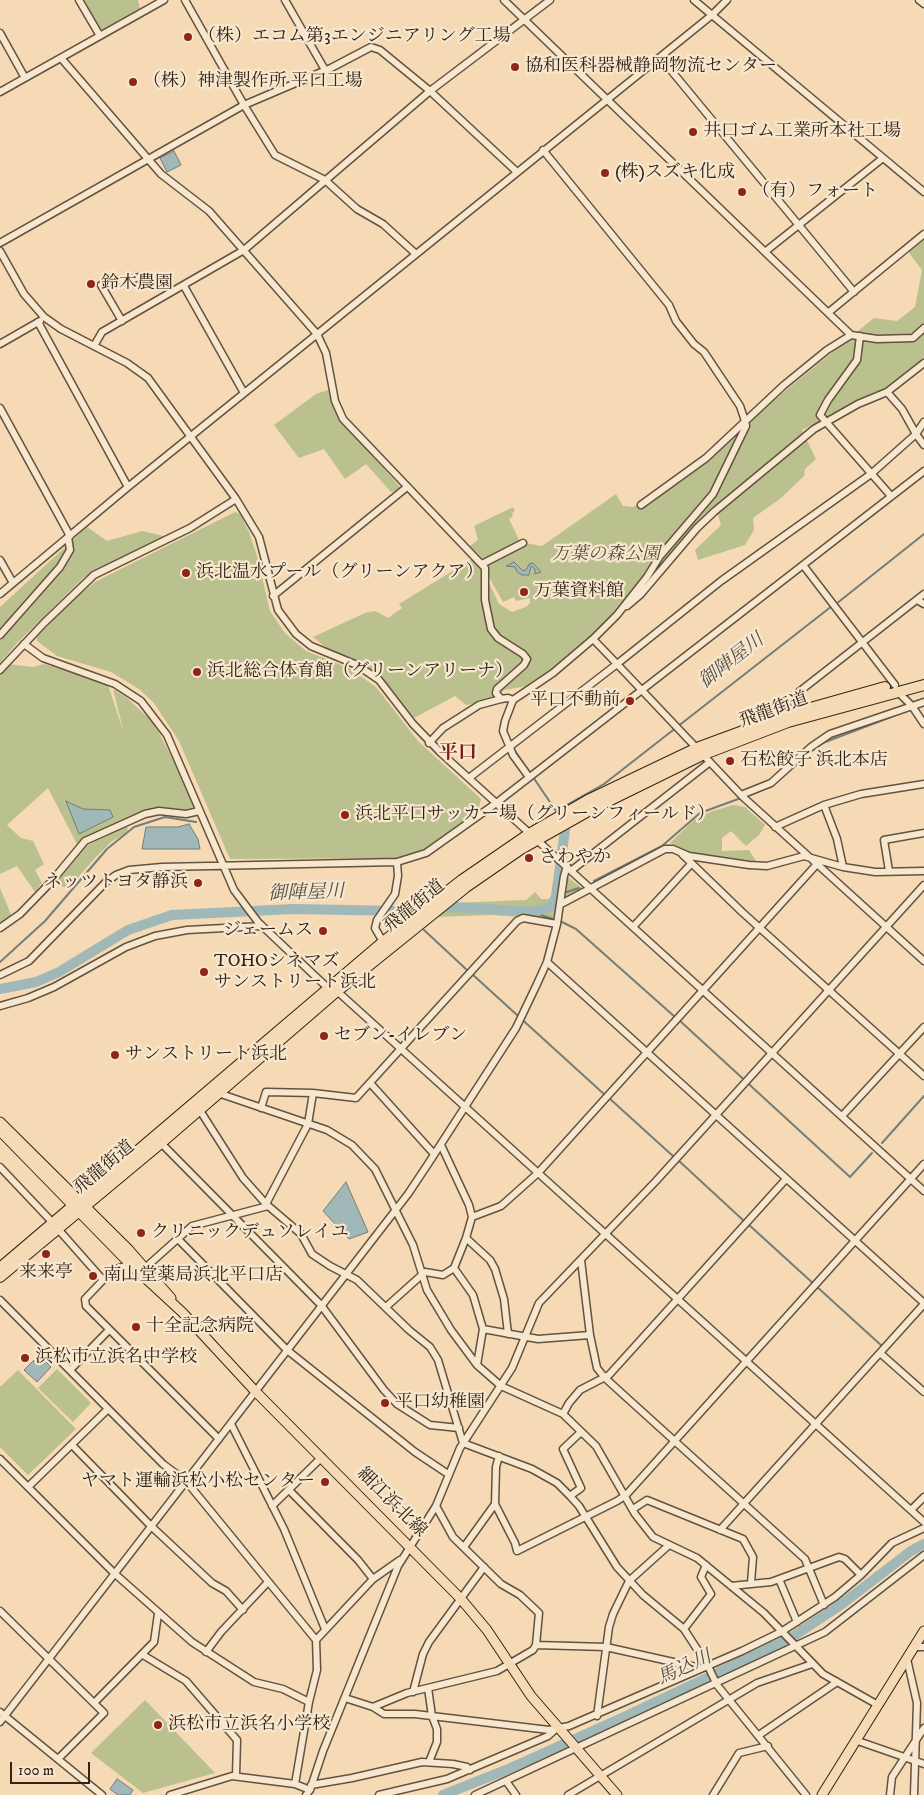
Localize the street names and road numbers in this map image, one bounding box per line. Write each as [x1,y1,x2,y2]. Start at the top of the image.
street label: 飛龍街道 [736,689,812,733]
street label: 飛龍街道 [380,876,450,938]
street label: 飛龍街道 [70,1137,140,1199]
street label: 細江浜北線 [352,1464,430,1542]

